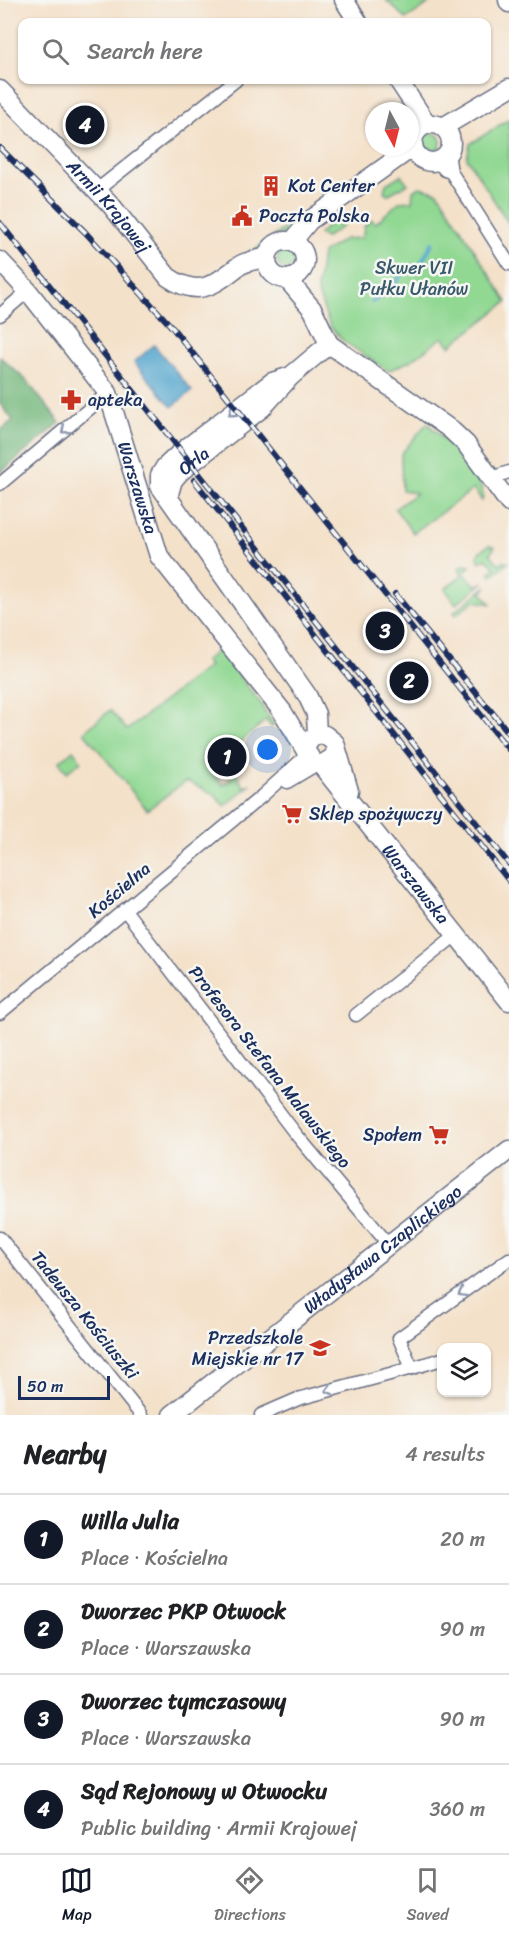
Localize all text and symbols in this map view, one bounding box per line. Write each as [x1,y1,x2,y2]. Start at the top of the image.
search box [18,18,491,84]
text: Search here [87,32,203,71]
icon: search [39,35,72,68]
pin: 4 [66,102,104,148]
north arrow [365,102,419,156]
street label: Armii Krajowej [58,150,160,261]
place label: Kot Center [288,170,376,202]
building icon: Kot Center [259,174,283,198]
place label: Poczta Polska [259,200,369,232]
public building icon: Poczta Polska [230,204,254,228]
park label: Skwer VII Pułku Ułanów [360,252,469,305]
place label: apteka [88,384,142,416]
pharmacy icon: apteka [59,388,83,412]
one-way arrow [228,406,239,417]
one-way arrow [61,422,72,433]
street label: Warszawska [108,437,167,538]
street label: Orla [171,438,217,484]
pin: 3 [366,608,404,654]
pin: 2 [390,658,428,704]
pin: 1 [208,734,246,780]
your location [253,735,282,764]
place label: Sklep spożywczy [309,798,443,830]
supermarket icon: Sklep spożywczy [280,802,304,826]
street label: Warszawska [373,837,458,931]
street label: Kościelna [80,854,158,926]
street label: Profesora Stefana Malawskiego [180,958,360,1176]
place label: Społem [363,1119,422,1151]
supermarket icon: Społem [427,1123,451,1147]
street label: Władysława Czaplickiego [296,1176,469,1322]
street label: Tadeusza Kościuszki [23,1243,148,1387]
one-way arrow [457,1286,468,1297]
place label: Przedszkole Miejskie nr 17 [192,1322,305,1375]
school or university icon: Przedszkole Miejskie nr 17 [308,1336,332,1360]
map controls [437,1343,491,1397]
button: layers [437,1343,491,1397]
text: 50 m [27,1372,63,1401]
scale bar [18,1373,110,1400]
one-way arrow [325,1383,335,1395]
text: Nearby [24,1431,106,1477]
text: 4 results [405,1437,485,1472]
text: Willa Julia [81,1502,179,1541]
text: 1 [39,1522,48,1557]
text: 20 m [440,1522,485,1557]
text: Place · Kościelna [81,1541,228,1576]
text: Dworzec PKP Otwock [81,1592,286,1631]
text: 2 [38,1612,49,1647]
text: 90 m [440,1612,485,1647]
text: Place · Warszawska [81,1631,251,1666]
text: Dworzec tymczasowy [81,1682,286,1721]
text: 3 [38,1702,49,1737]
text: 90 m [440,1702,485,1737]
text: Place · Warszawska [81,1721,251,1756]
text: Sąd Rejonowy w Otwocku [81,1772,327,1811]
text: 4 [37,1792,50,1827]
text: 360 m [429,1792,485,1827]
text: Public building · Armii Krajowej [81,1811,357,1846]
tab: Map [60,1864,93,1929]
tab: Directions [214,1864,286,1929]
tab: Saved [406,1864,449,1929]

